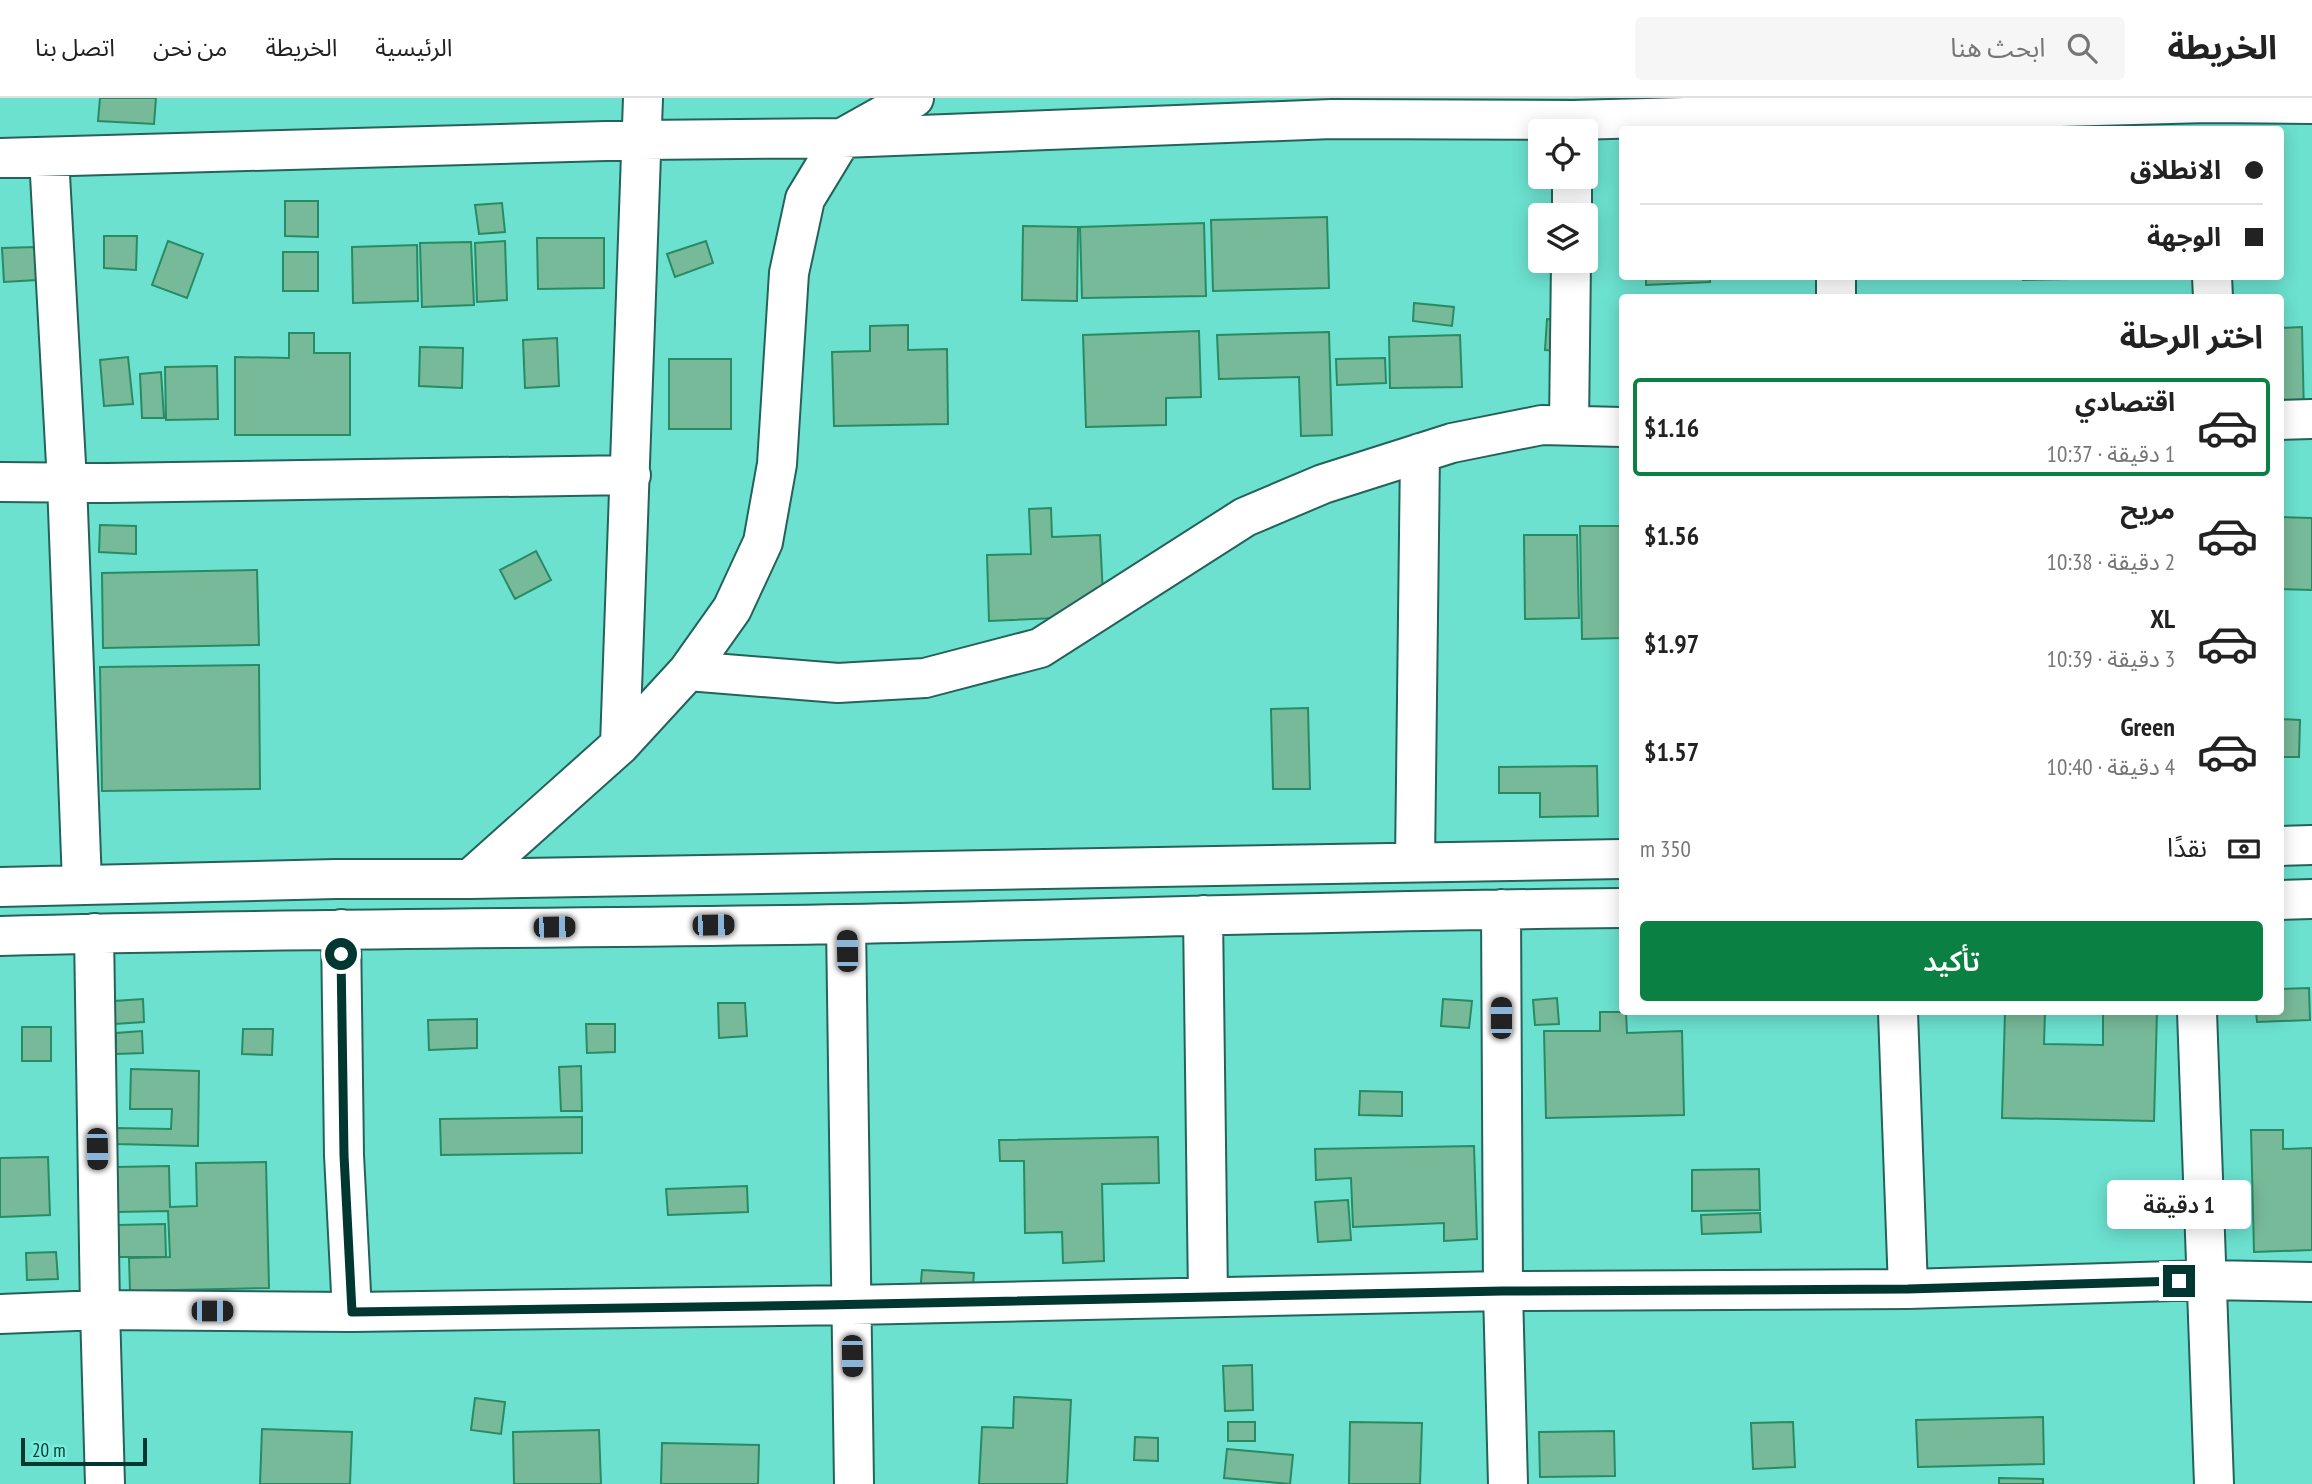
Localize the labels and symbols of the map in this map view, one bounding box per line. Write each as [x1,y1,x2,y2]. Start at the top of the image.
car [692,914,735,936]
car [533,916,576,938]
car [837,930,858,972]
route start [325,938,357,970]
car [1491,997,1512,1039]
car [87,1128,108,1170]
callout: 1 دقيقة [2107,1180,2251,1228]
route end [2163,1265,2195,1297]
car [192,1301,234,1322]
car [842,1335,863,1377]
scale bar [21,1435,147,1467]

